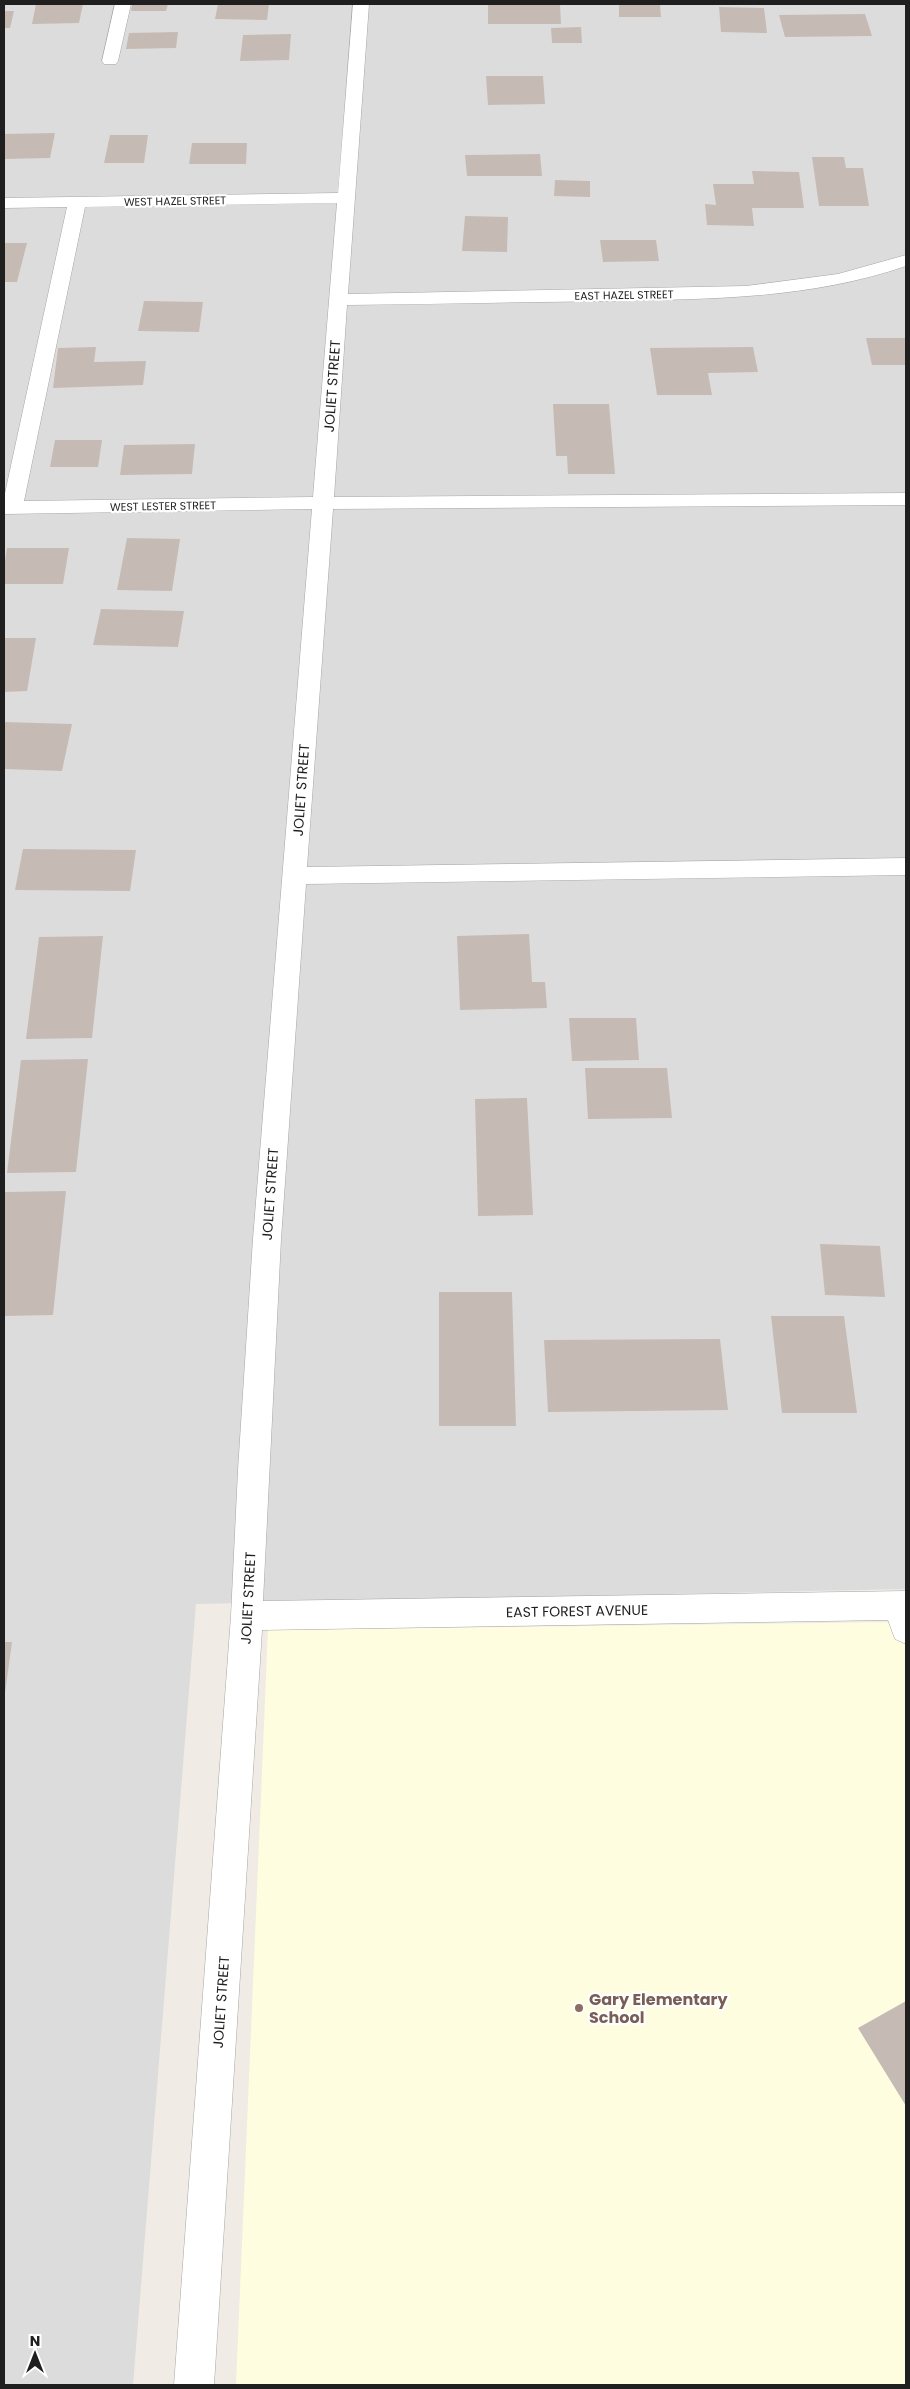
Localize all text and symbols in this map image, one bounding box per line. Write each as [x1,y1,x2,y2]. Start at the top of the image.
street label: WEST HAZEL STREET [124,192,226,210]
street label: EAST HAZEL STREET [574,286,674,304]
street label: JOLIET STREET [319,339,345,433]
street label: WEST LESTER STREET [110,497,216,515]
street label: JOLIET STREET [288,743,314,837]
street label: JOLIET STREET [257,1147,283,1241]
street label: JOLIET STREET [236,1551,260,1645]
street label: EAST FOREST AVENUE [506,1600,648,1622]
street label: JOLIET STREET [208,1955,234,2049]
place label: Gary Elementary School [589,1988,728,2029]
marker: Gary Elementary School [573,2002,585,2014]
north arrow [10,2329,60,2379]
text: N [30,2331,40,2351]

